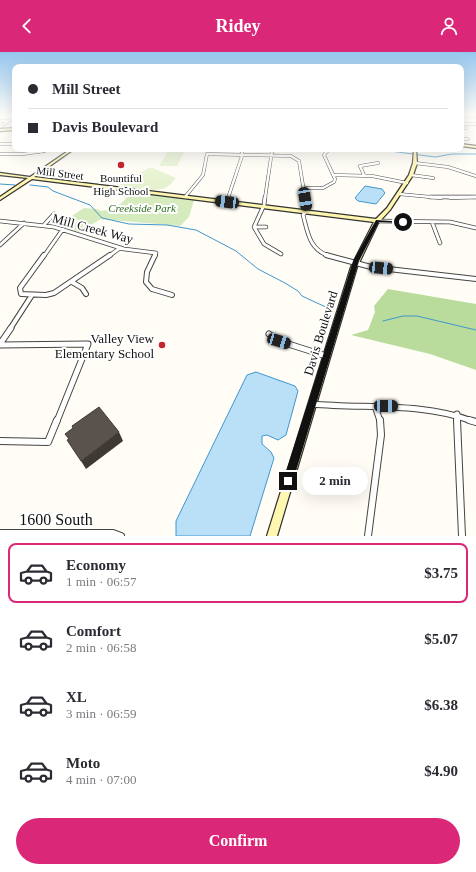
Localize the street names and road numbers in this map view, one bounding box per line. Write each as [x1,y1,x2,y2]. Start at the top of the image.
street label: Mill Street [36,164,84,182]
street label: Mill Creek Way [51,210,135,247]
street label: Davis Boulevard [300,289,341,377]
street label: 1600 South [19,511,93,528]

